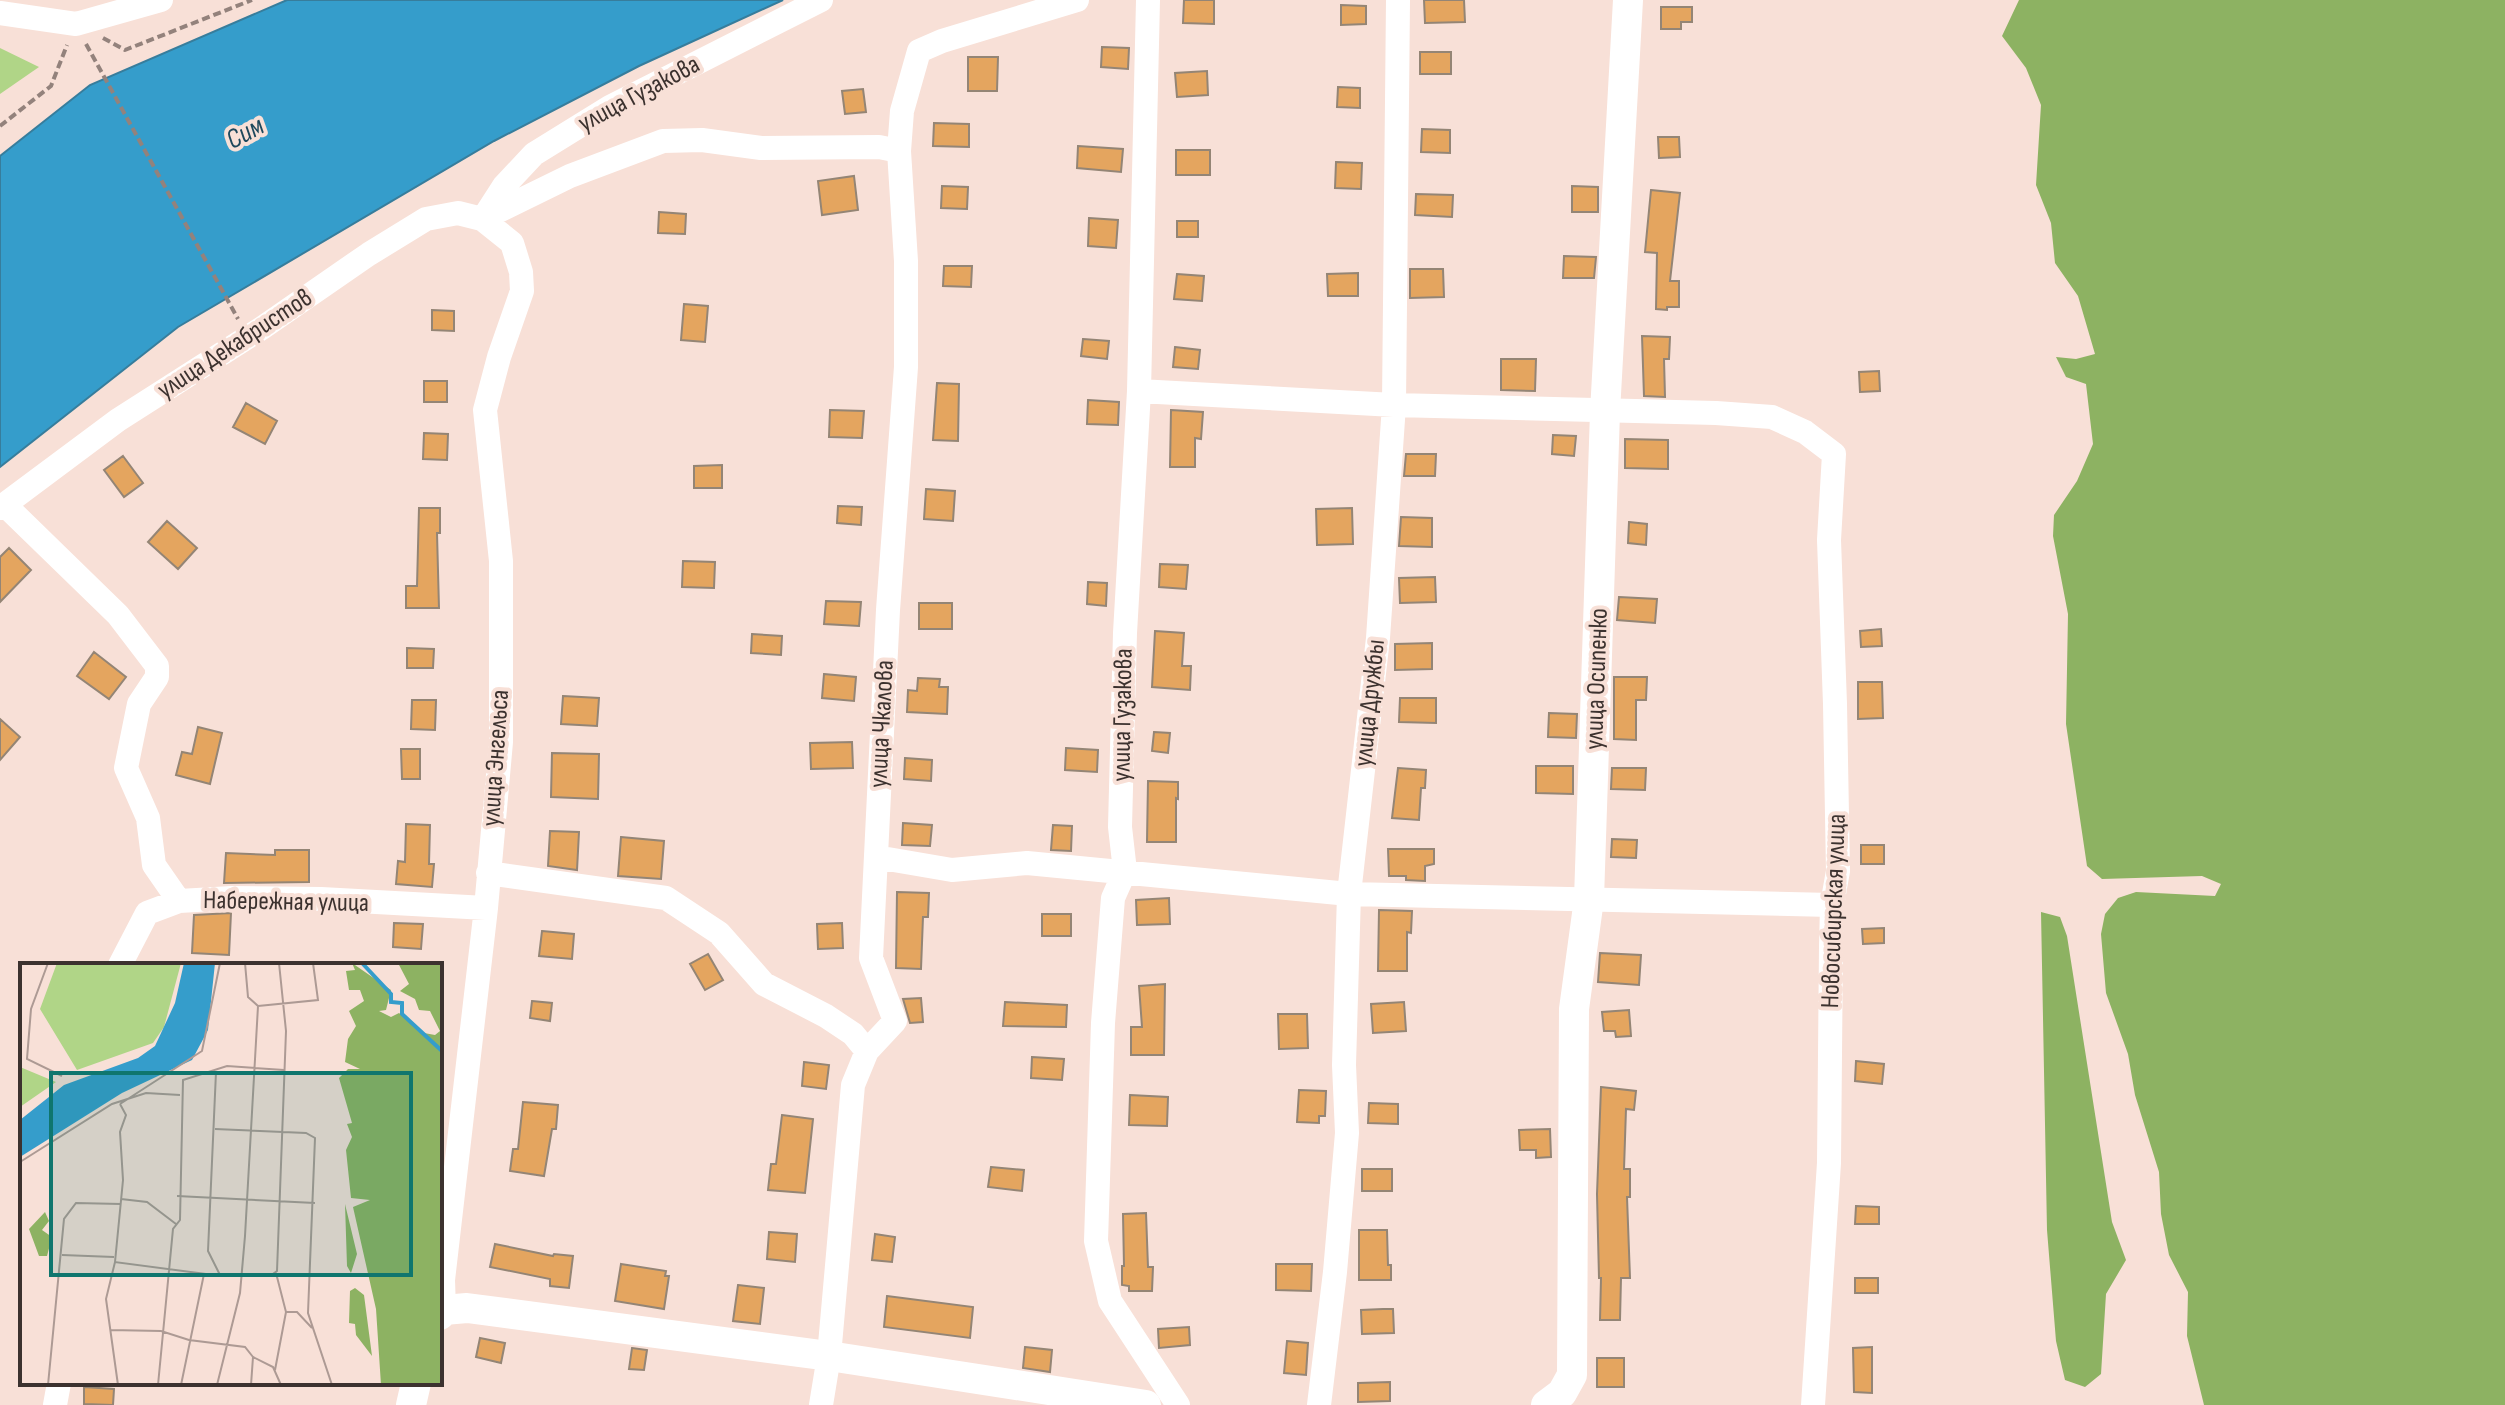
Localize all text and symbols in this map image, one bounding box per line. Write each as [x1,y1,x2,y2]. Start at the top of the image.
street label: улица Гузакова [573,49,705,139]
water label: Сим [220,109,270,157]
street label: улица Декабристов [152,282,318,406]
street label: улица Осипенко [1579,608,1615,750]
street label: улица Дружбы [1348,638,1392,768]
street label: улица Гузакова [1106,648,1140,782]
street label: улица Чкалова [863,659,901,789]
street label: улица Энгельса [476,689,516,827]
street label: Новосибирская улица [1815,813,1853,1009]
street label: Набережная улица [203,885,369,919]
inset map [20,963,442,1385]

